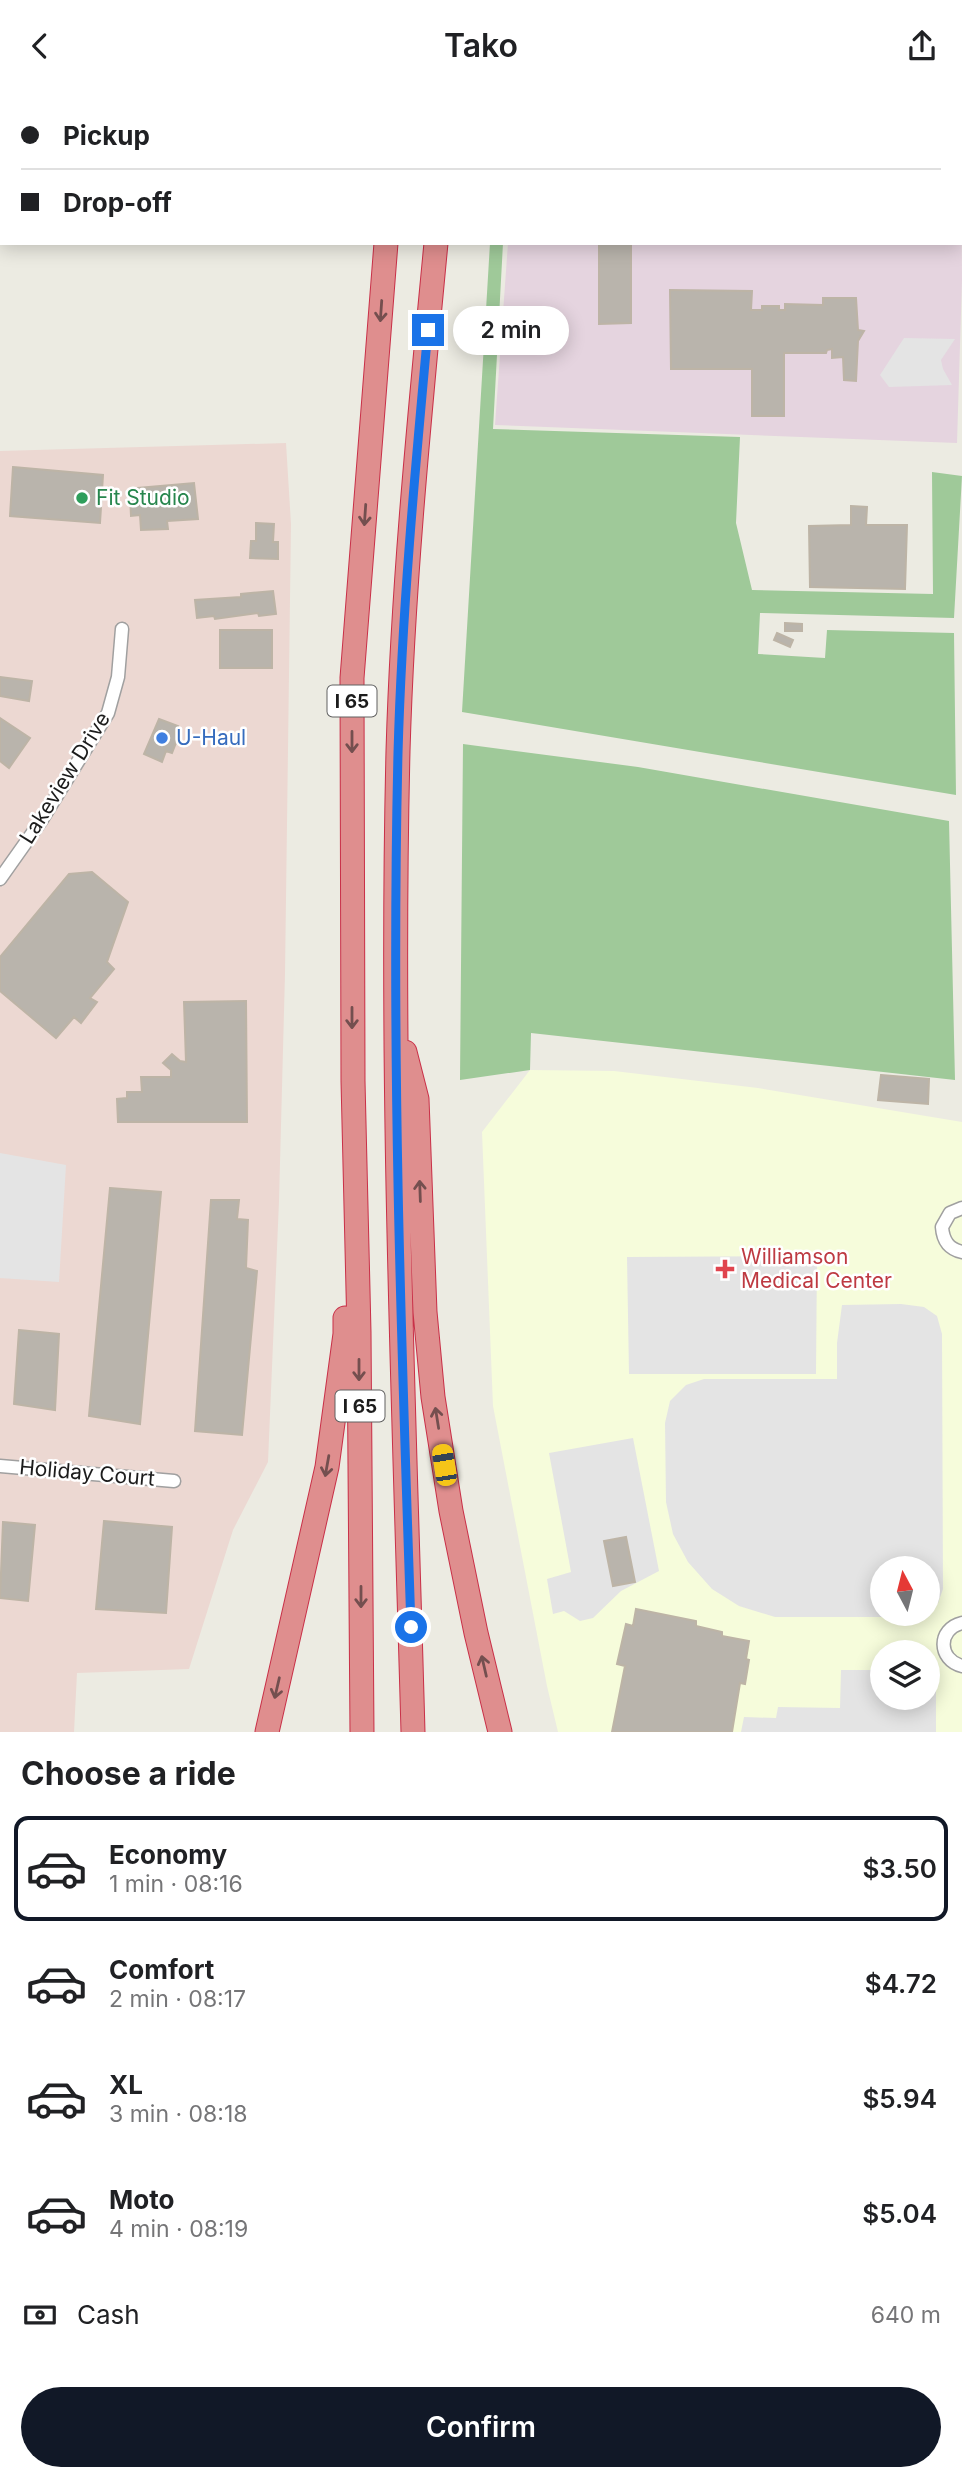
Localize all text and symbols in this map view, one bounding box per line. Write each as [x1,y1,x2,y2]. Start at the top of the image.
text: Tako [444,26,518,65]
icon: back [21,27,59,65]
icon: share [903,27,941,65]
text: Pickup [63,120,150,151]
text: Drop-off [63,187,172,218]
one-way arrow [374,300,387,322]
callout: 2 min [452,306,568,355]
route end [412,314,444,346]
text: 2 min [481,316,541,344]
place label: Fit Studio [96,485,190,510]
marker: Fit Studio [74,490,90,506]
one-way arrow [358,503,371,526]
road number: I 65 [328,685,376,716]
street label: Lakeview Drive [14,707,115,848]
place label: U-Haul [176,725,246,750]
marker: U-Haul [154,730,170,746]
one-way arrow [345,730,359,753]
one-way arrow [345,1006,359,1029]
one-way arrow [413,1180,427,1203]
place label: Williamson Medical Center [741,1244,892,1293]
marker: Williamson Medical Center [715,1259,735,1279]
one-way arrow [353,1358,366,1381]
road number: I 65 [336,1391,384,1421]
one-way arrow [430,1407,443,1430]
car [431,1443,458,1487]
street label: Holiday Court [18,1454,156,1491]
one-way arrow [320,1454,333,1477]
north arrow [870,1556,940,1626]
map controls [870,1556,940,1710]
one-way arrow [354,1585,368,1608]
route start [395,1611,427,1643]
button: layers [870,1640,940,1710]
one-way arrow [477,1655,490,1678]
one-way arrow [270,1676,283,1699]
text: Choose a ride [21,1754,236,1793]
icon: car [25,1837,88,1900]
text: Economy [109,1839,227,1870]
text: $3.50 [863,1853,937,1884]
text: 1 min · 08:16 [109,1870,243,1898]
icon: car [25,1952,88,2015]
text: Comfort [109,1954,214,1985]
text: $4.72 [865,1968,937,1999]
text: 2 min · 08:17 [109,1985,246,2013]
icon: car [25,2067,88,2130]
text: XL [109,2069,143,2100]
text: $5.94 [862,2083,937,2114]
text: 3 min · 08:18 [109,2100,248,2128]
icon: car [25,2182,88,2245]
text: Moto [109,2184,174,2215]
text: $5.04 [862,2198,937,2229]
text: 4 min · 08:19 [109,2215,248,2243]
icon: cash [21,2296,59,2334]
text: Cash [77,2299,140,2330]
text: 640 m [871,2301,941,2329]
button: Confirm [21,2387,941,2467]

